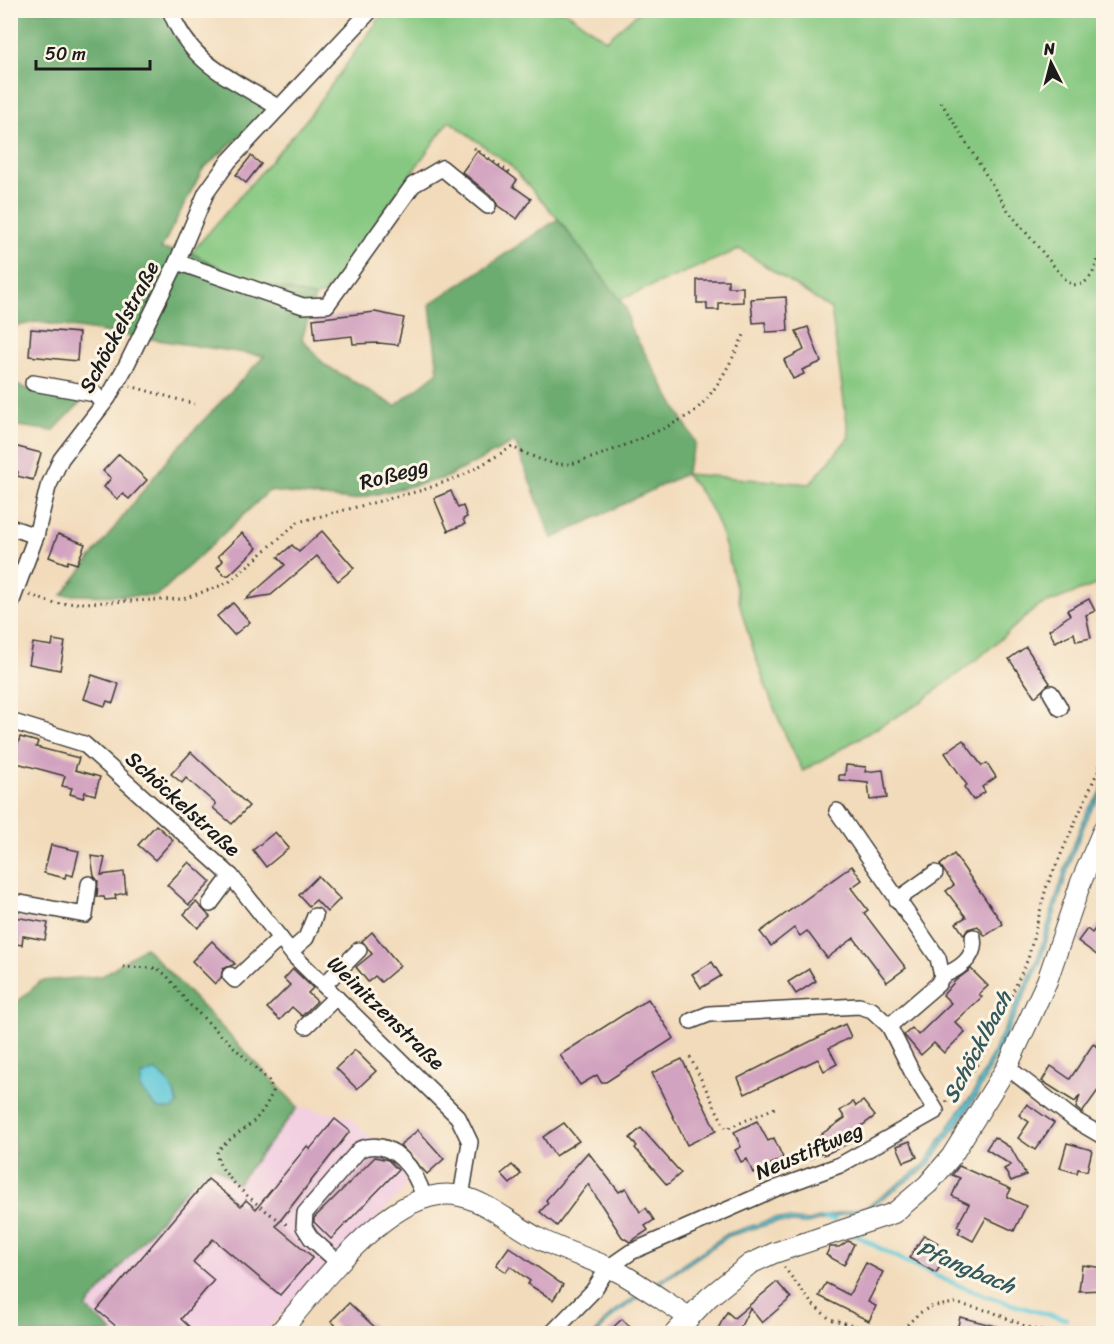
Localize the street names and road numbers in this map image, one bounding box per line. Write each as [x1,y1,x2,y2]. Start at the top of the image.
street label: Schöckelstraße [68,254,170,400]
street label: Roßegg [355,447,433,501]
street label: Schöckelstraße [116,741,250,867]
street label: Weinitzenstraße [318,946,454,1080]
street label: Neustiftweg [749,1111,870,1191]

